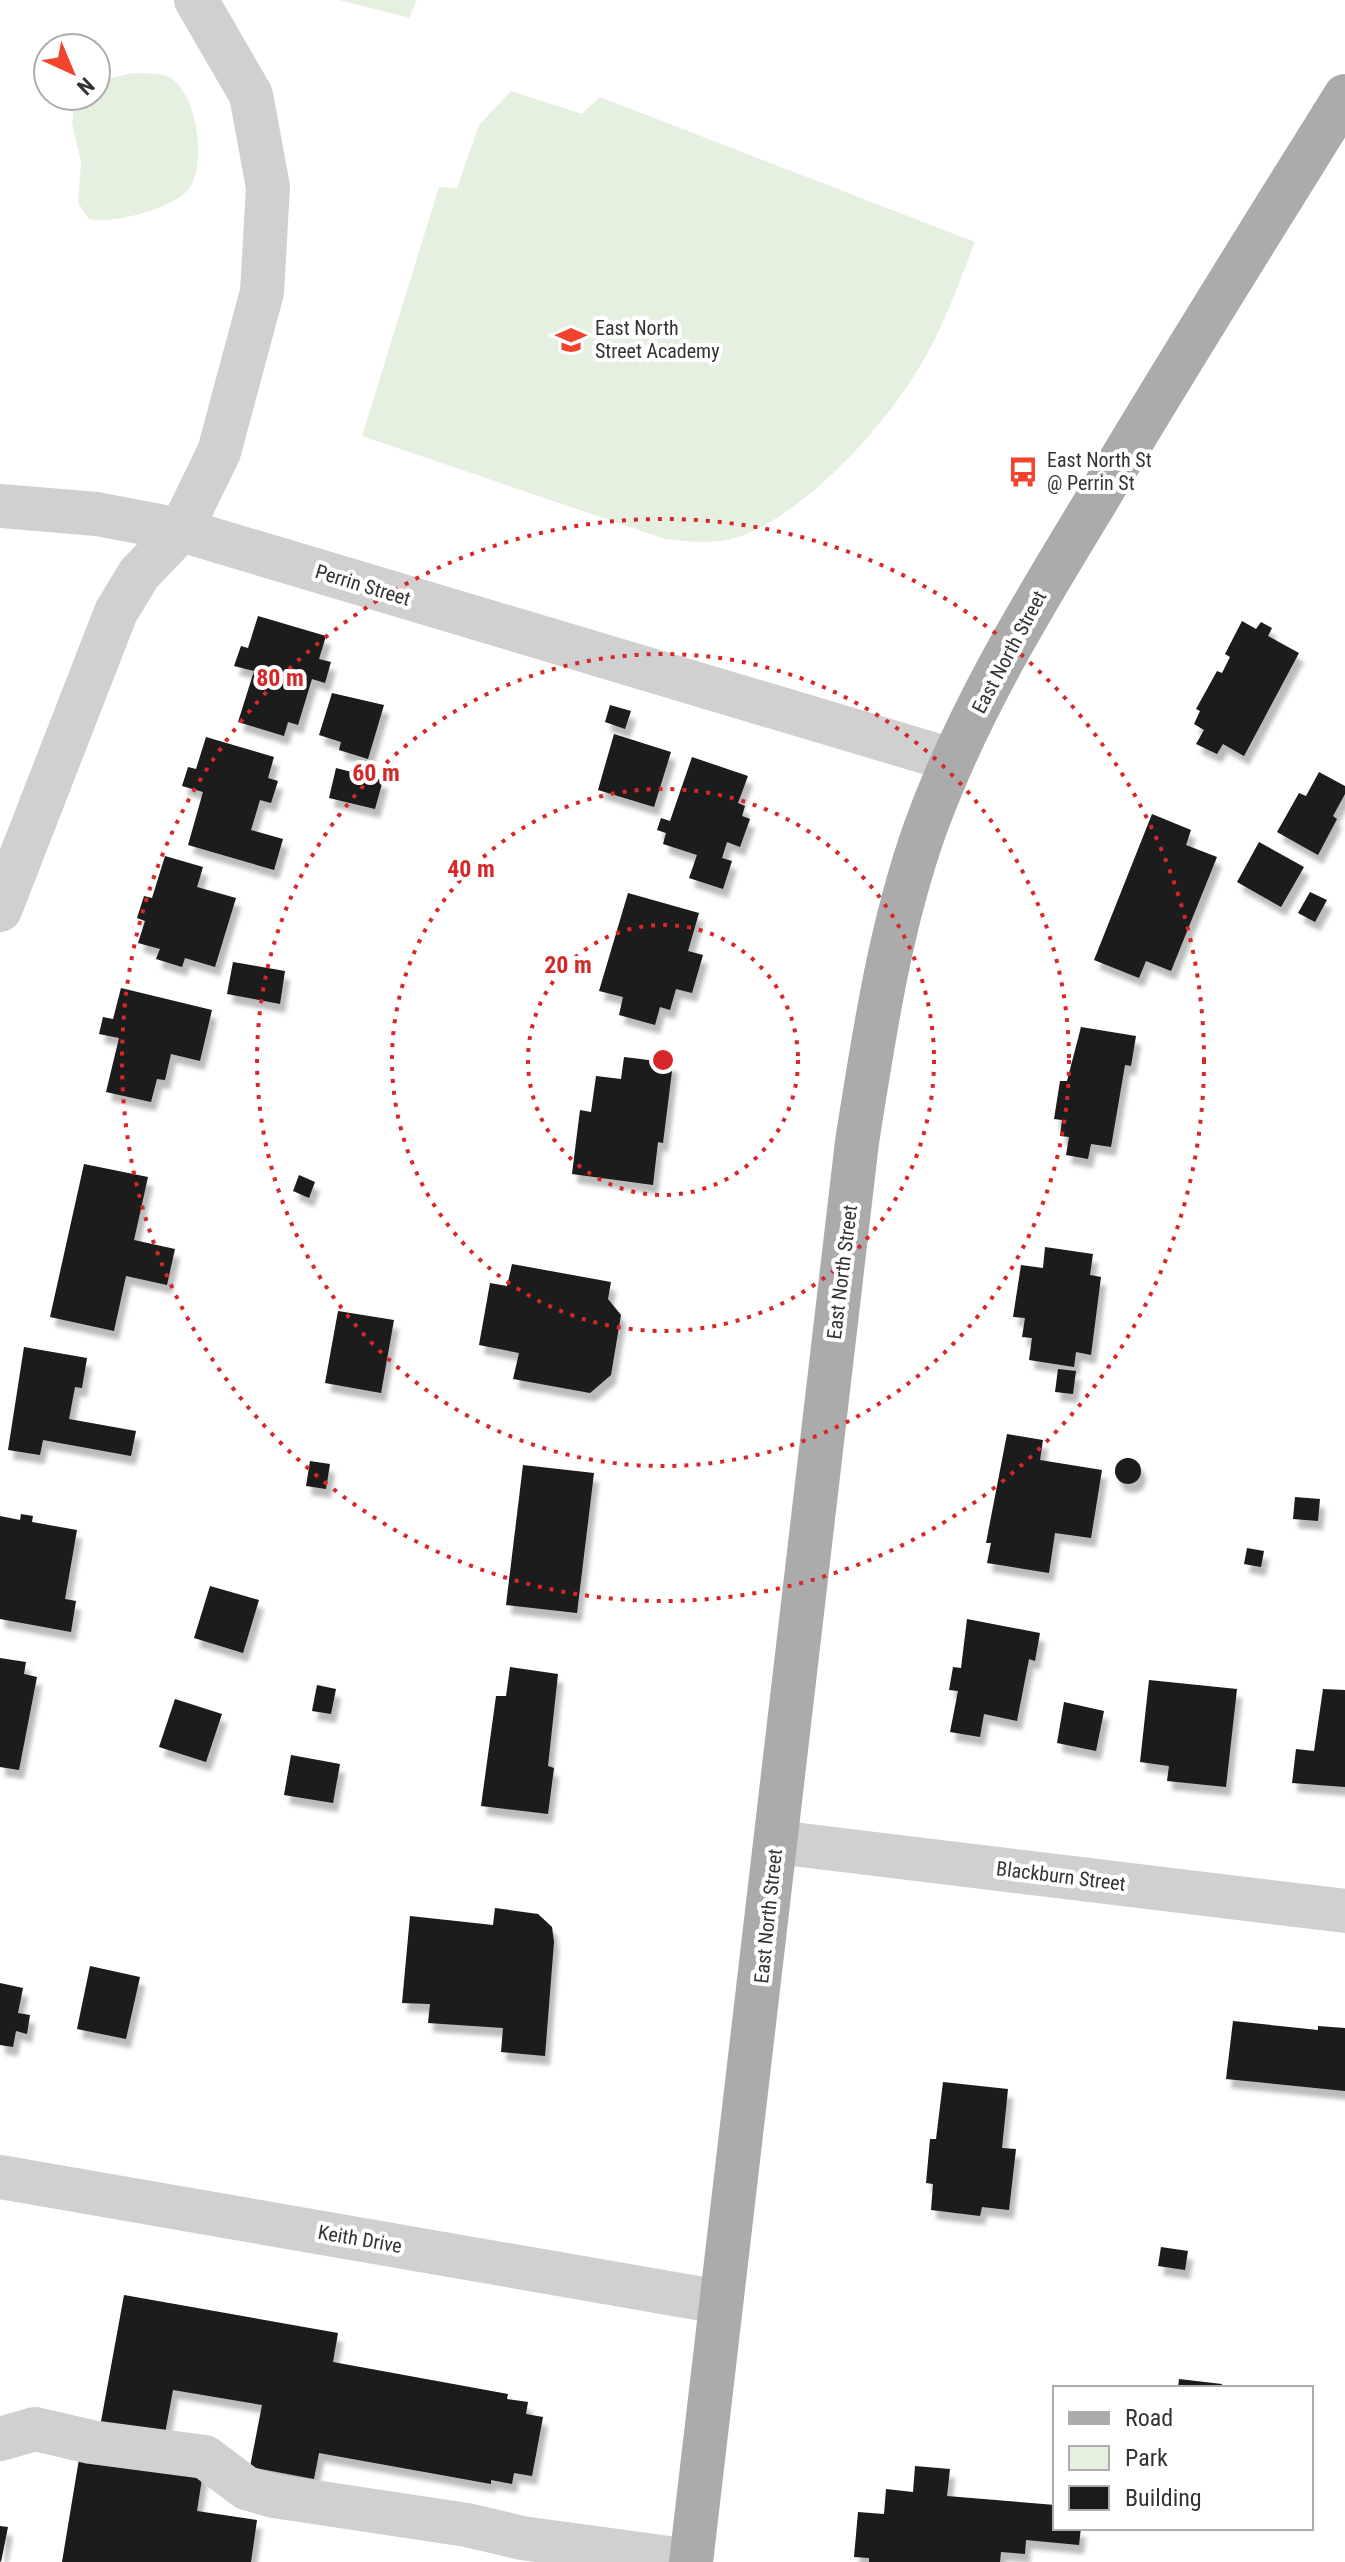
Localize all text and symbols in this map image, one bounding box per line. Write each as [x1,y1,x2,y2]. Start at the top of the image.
north arrow [32,32,112,112]
text: N [72,72,99,100]
place label: East North Street Academy [595,316,720,363]
school or university icon: East North Street Academy [554,323,588,357]
place label: East North St @ Perrin St [1047,448,1152,495]
bus stop icon: East North St @ Perrin St [1006,455,1040,489]
street label: Perrin Street [313,559,414,611]
street label: East North Street [967,587,1051,717]
text: 80 m [256,664,304,692]
text: 60 m [352,759,400,787]
text: 40 m [447,855,495,883]
text: 20 m [544,951,592,979]
centre of rings [649,1046,677,1074]
street label: East North Street [822,1203,862,1341]
street label: East North Street [749,1847,787,1984]
street label: Blackburn Street [995,1856,1127,1896]
street label: Keith Drive [316,2220,404,2258]
legend [1053,2386,1313,2530]
text: Road [1125,2404,1173,2432]
text: Park [1125,2444,1168,2472]
text: Building [1125,2484,1202,2512]

